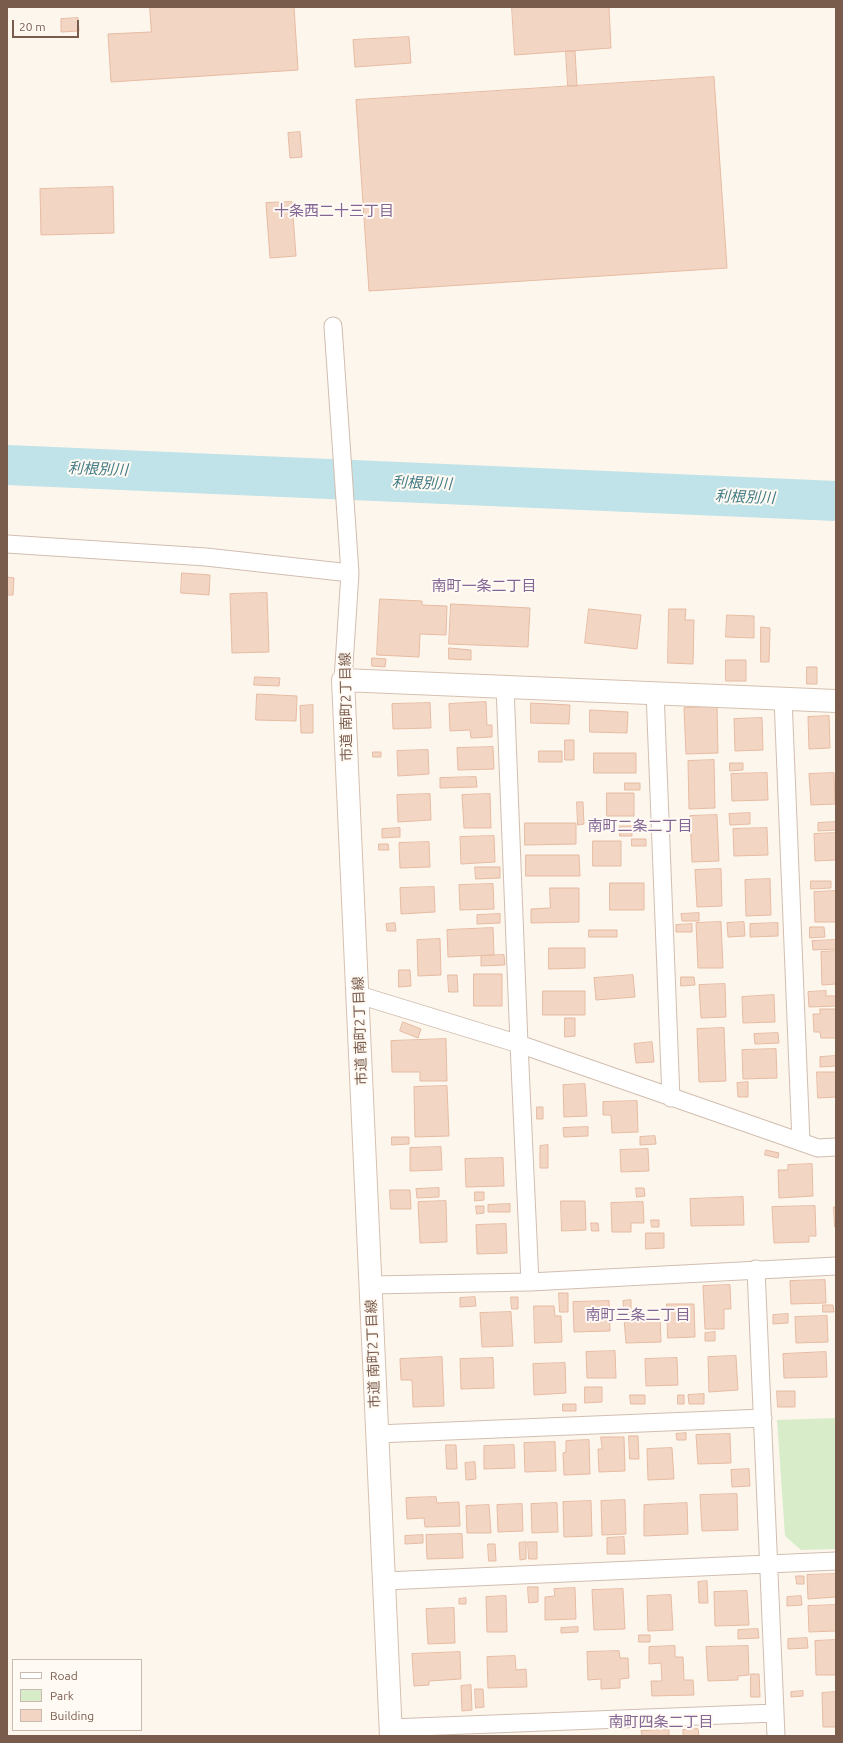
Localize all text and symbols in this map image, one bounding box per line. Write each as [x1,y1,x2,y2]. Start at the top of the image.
scale bar [14,12,81,38]
text: 20 m [19,20,46,33]
district label: 十条西二十三丁目 [274,202,394,220]
water label: 利根別川 [68,459,128,479]
water label: 利根別川 [392,473,452,493]
water label: 利根別川 [715,487,775,507]
district label: 南町一条二丁目 [432,577,536,595]
street label: 市道 南町2丁目線 [337,652,355,762]
district label: 南町二条二丁目 [588,817,692,835]
street label: 市道 南町2丁目線 [350,976,370,1086]
street label: 市道 南町2丁目線 [363,1299,383,1409]
district label: 南町三条二丁目 [586,1306,690,1324]
legend [12,1659,142,1731]
text: Road [50,1669,78,1682]
text: Park [50,1689,74,1702]
text: Building [50,1709,94,1722]
district label: 南町四条二丁目 [609,1713,713,1731]

